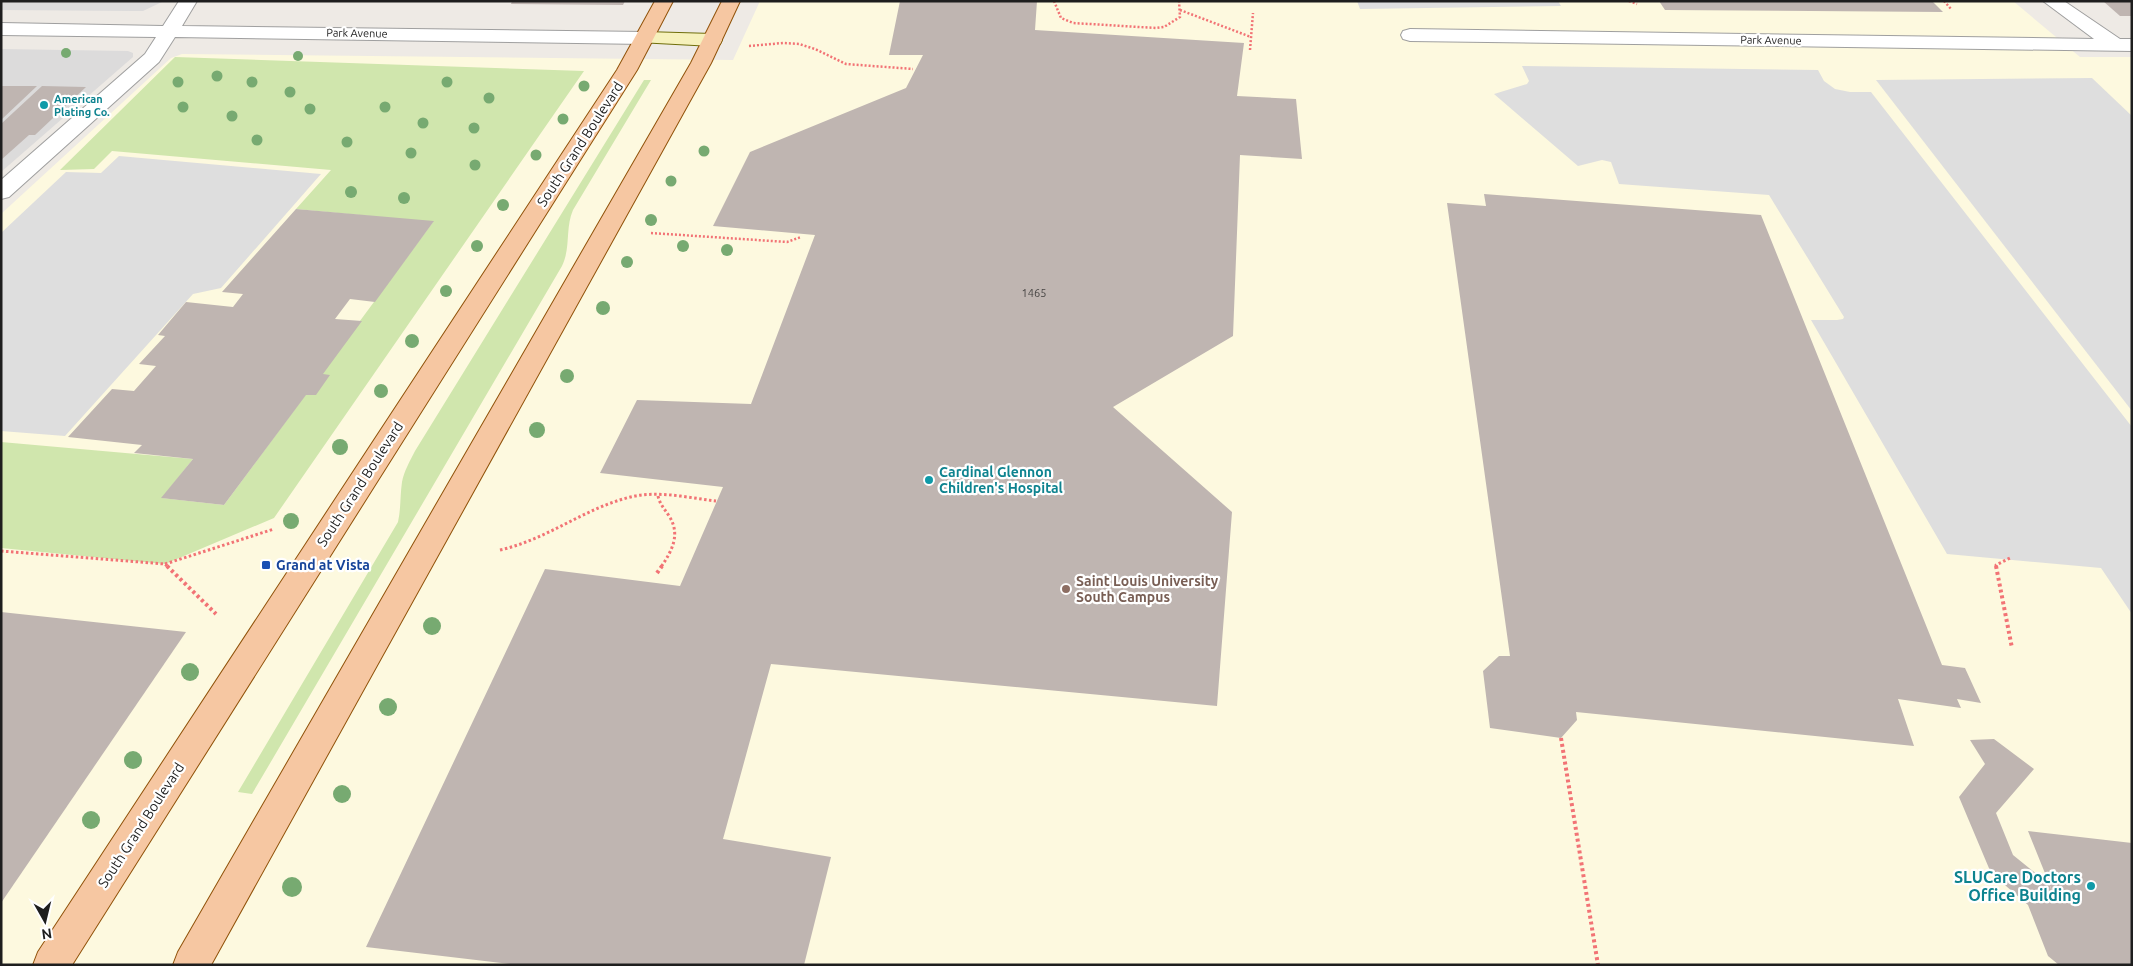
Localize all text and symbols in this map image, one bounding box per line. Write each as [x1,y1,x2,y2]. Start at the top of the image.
street label: Park Avenue [326,26,388,40]
street label: Park Avenue [1740,33,1802,47]
street label: South Grand Boulevard [534,79,626,209]
place label: American Plating Co. [54,93,110,118]
marker: American Plating Co. [38,99,50,111]
house number: 1465 [1022,287,1046,299]
street label: South Grand Boulevard [314,419,406,549]
place label: Cardinal Glennon Children's Hospital [939,464,1063,496]
marker: Cardinal Glennon Children's Hospital [923,474,935,486]
place label: Grand at Vista [276,557,370,573]
marker: Grand at Vista [260,559,272,571]
place label: Saint Louis University South Campus [1076,573,1219,605]
marker: Saint Louis University South Campus [1060,583,1072,595]
street label: South Grand Boulevard [95,760,187,890]
place label: SLUCare Doctors Office Building [1954,868,2081,904]
marker: SLUCare Doctors Office Building [2085,880,2097,892]
north arrow [20,896,70,946]
text: N [41,925,53,943]

